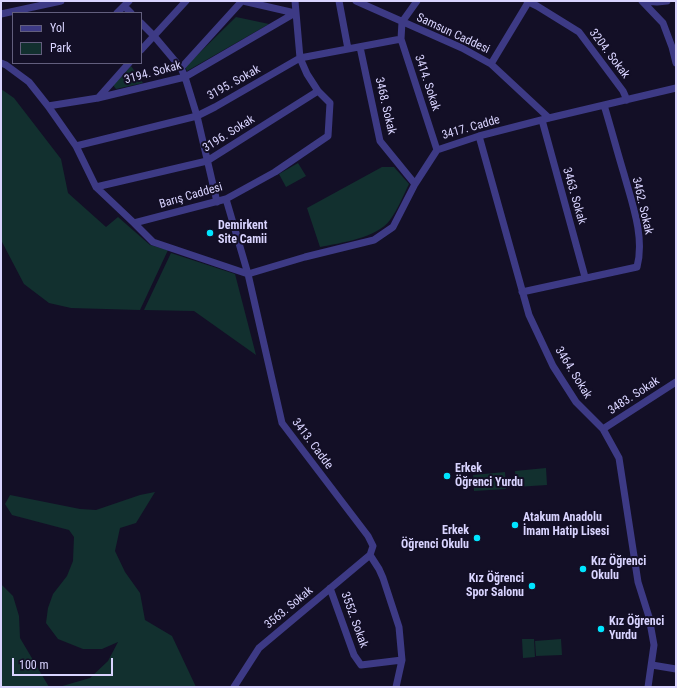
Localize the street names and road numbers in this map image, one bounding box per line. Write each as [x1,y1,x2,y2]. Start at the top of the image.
street label: Samsun Caddesi [414,11,492,57]
street label: 3204. Sokak [586,26,632,82]
street label: 3414. Sokak [411,53,443,113]
street label: 3194. Sokak [123,58,183,88]
street label: 3195. Sokak [205,63,263,103]
street label: 3468. Sokak [371,76,399,136]
street label: 3196. Sokak [200,112,258,156]
street label: 3417. Cadde [440,113,502,143]
street label: 3463. Sokak [559,166,589,226]
street label: 3462. Sokak [628,176,656,236]
street label: Barış Caddesi [158,180,224,212]
street label: 3464. Sokak [551,344,595,402]
street label: 3483. Sokak [606,374,662,418]
street label: 3413. Cadde [288,416,336,472]
street label: 3563. Sokak [262,584,316,632]
street label: 3552. Sokak [337,590,371,650]

